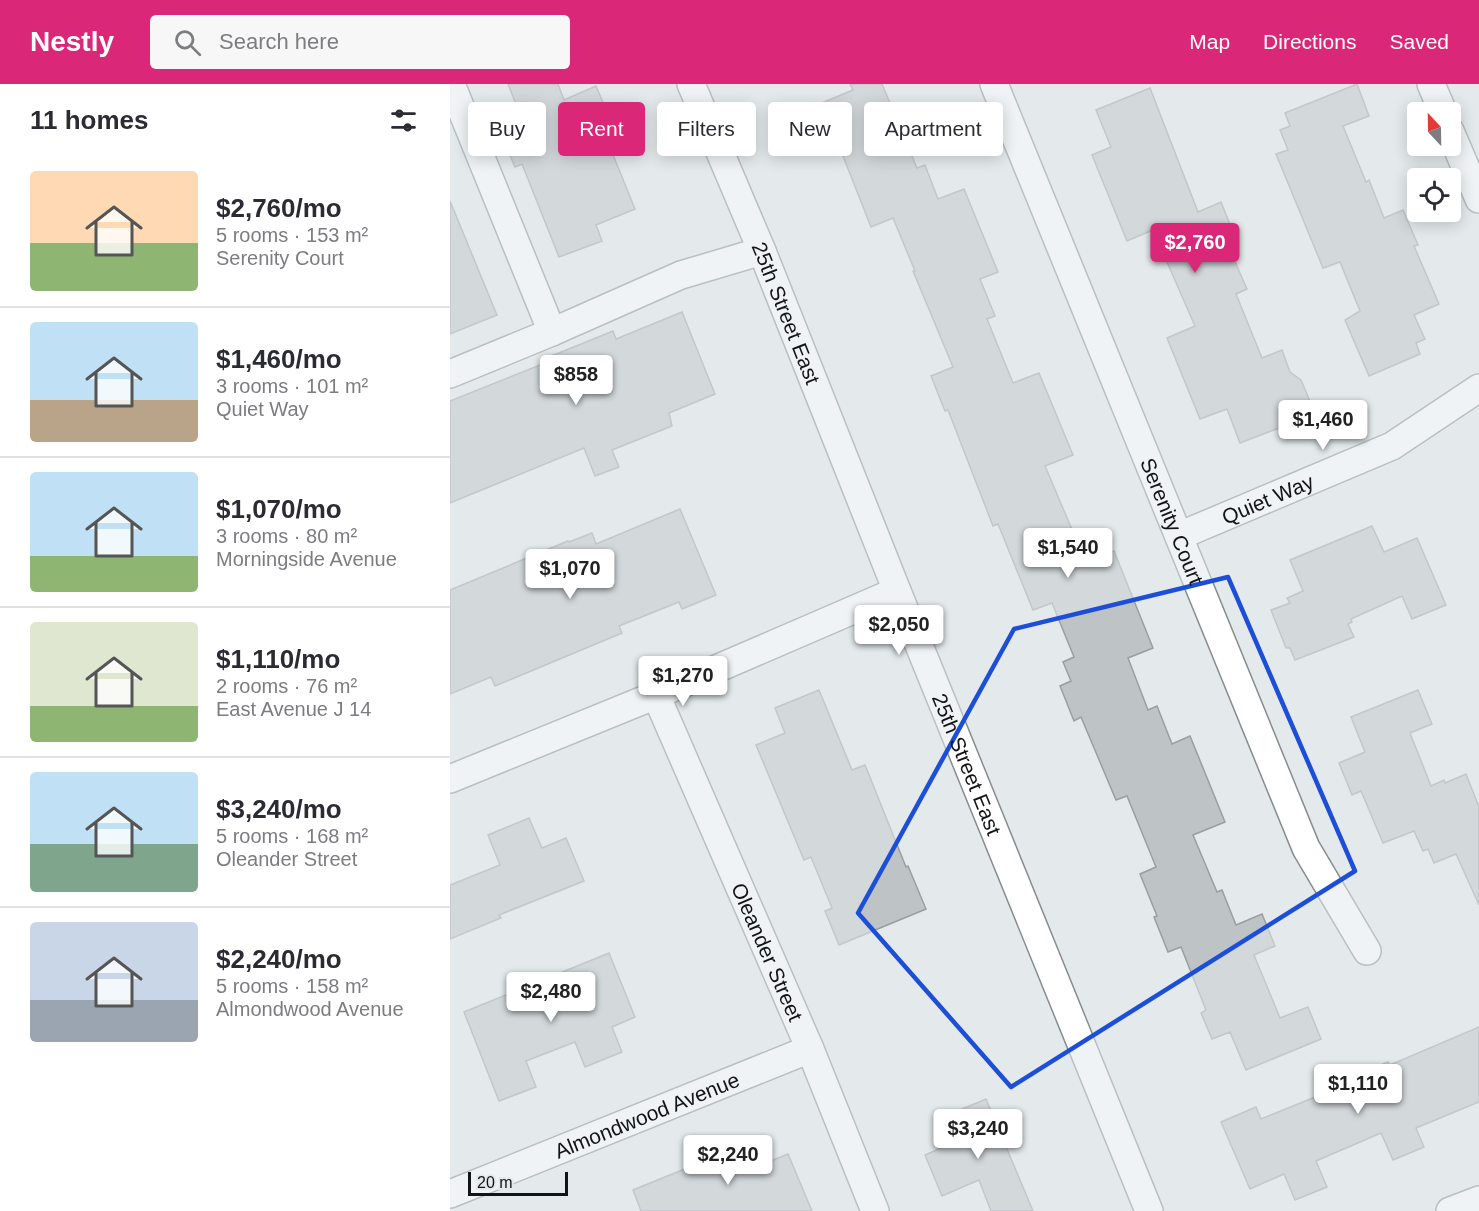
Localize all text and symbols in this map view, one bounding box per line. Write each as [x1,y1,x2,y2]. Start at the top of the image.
search box [150,15,570,69]
text: Nestly [30,26,114,57]
icon: search [171,26,204,59]
text: Search here [219,29,339,54]
text: Map [1189,30,1230,53]
text: Directions [1263,30,1356,53]
text: Saved [1389,30,1449,53]
chip: Buy [468,102,546,156]
chip: Rent [558,102,645,156]
chip: Filters [657,102,756,156]
chip: New [768,102,852,156]
chip: Apartment [864,102,1003,156]
north arrow [1407,102,1461,156]
map controls [1407,102,1461,222]
icon: filters [387,104,420,137]
text: 11 homes [30,105,149,135]
button: locate [1407,168,1461,222]
text: $2,760/mo [216,193,342,223]
icon: home [78,195,150,267]
pin: $2,760 [1146,223,1244,274]
text: 5 rooms · 153 m² [216,224,368,246]
text: $2,760 [1164,231,1226,253]
street label: 25th Street East [748,238,825,387]
text: Serenity Court [216,247,344,269]
text: $1,460/mo [216,344,342,374]
icon: home [78,346,150,418]
pin: $858 [540,355,612,406]
text: $858 [554,363,598,385]
text: 3 rooms · 101 m² [216,375,368,397]
text: Quiet Way [216,398,309,420]
pin: $1,460 [1274,400,1372,451]
text: $1,460 [1292,408,1354,430]
street label: Serenity Court [1136,454,1209,588]
street label: Quiet Way [1218,469,1317,528]
text: $1,070/mo [216,494,342,524]
icon: home [78,496,150,568]
text: 3 rooms · 80 m² [216,525,357,547]
pin: $1,540 [1019,528,1117,579]
text: $1,540 [1037,536,1099,558]
text: Morningside Avenue [216,548,397,570]
pin: $1,070 [521,549,619,600]
text: $1,070 [539,557,601,579]
pin: $2,050 [850,605,948,656]
text: $2,050 [868,613,930,635]
text: $1,110/mo [216,644,340,674]
icon: home [78,646,150,718]
pin: $1,270 [634,656,732,707]
text: $1,270 [652,664,714,686]
text: 2 rooms · 76 m² [216,675,357,697]
street label: 25th Street East [928,690,1006,838]
text: East Avenue J 14 [216,698,371,720]
text: $3,240/mo [216,794,342,824]
icon: home [78,796,150,868]
text: 5 rooms · 168 m² [216,825,368,847]
text: Oleander Street [216,848,357,870]
street label: Oleander Street [728,879,808,1025]
text: $2,240/mo [216,944,342,974]
icon: home [78,946,150,1018]
pin: $2,480 [502,972,600,1023]
text: 5 rooms · 158 m² [216,975,368,997]
text: $2,480 [520,980,582,1002]
text: Almondwood Avenue [216,998,404,1020]
pin: $1,110 [1309,1064,1407,1115]
street label: Almondwood Avenue [551,1067,742,1162]
text: $1,110 [1328,1072,1388,1094]
pin: $3,240 [929,1109,1027,1160]
text: $3,240 [947,1117,1009,1139]
pin: $2,240 [679,1135,777,1186]
text: $2,240 [697,1143,759,1165]
scale bar [468,1169,568,1196]
text: 20 m [477,1174,513,1191]

